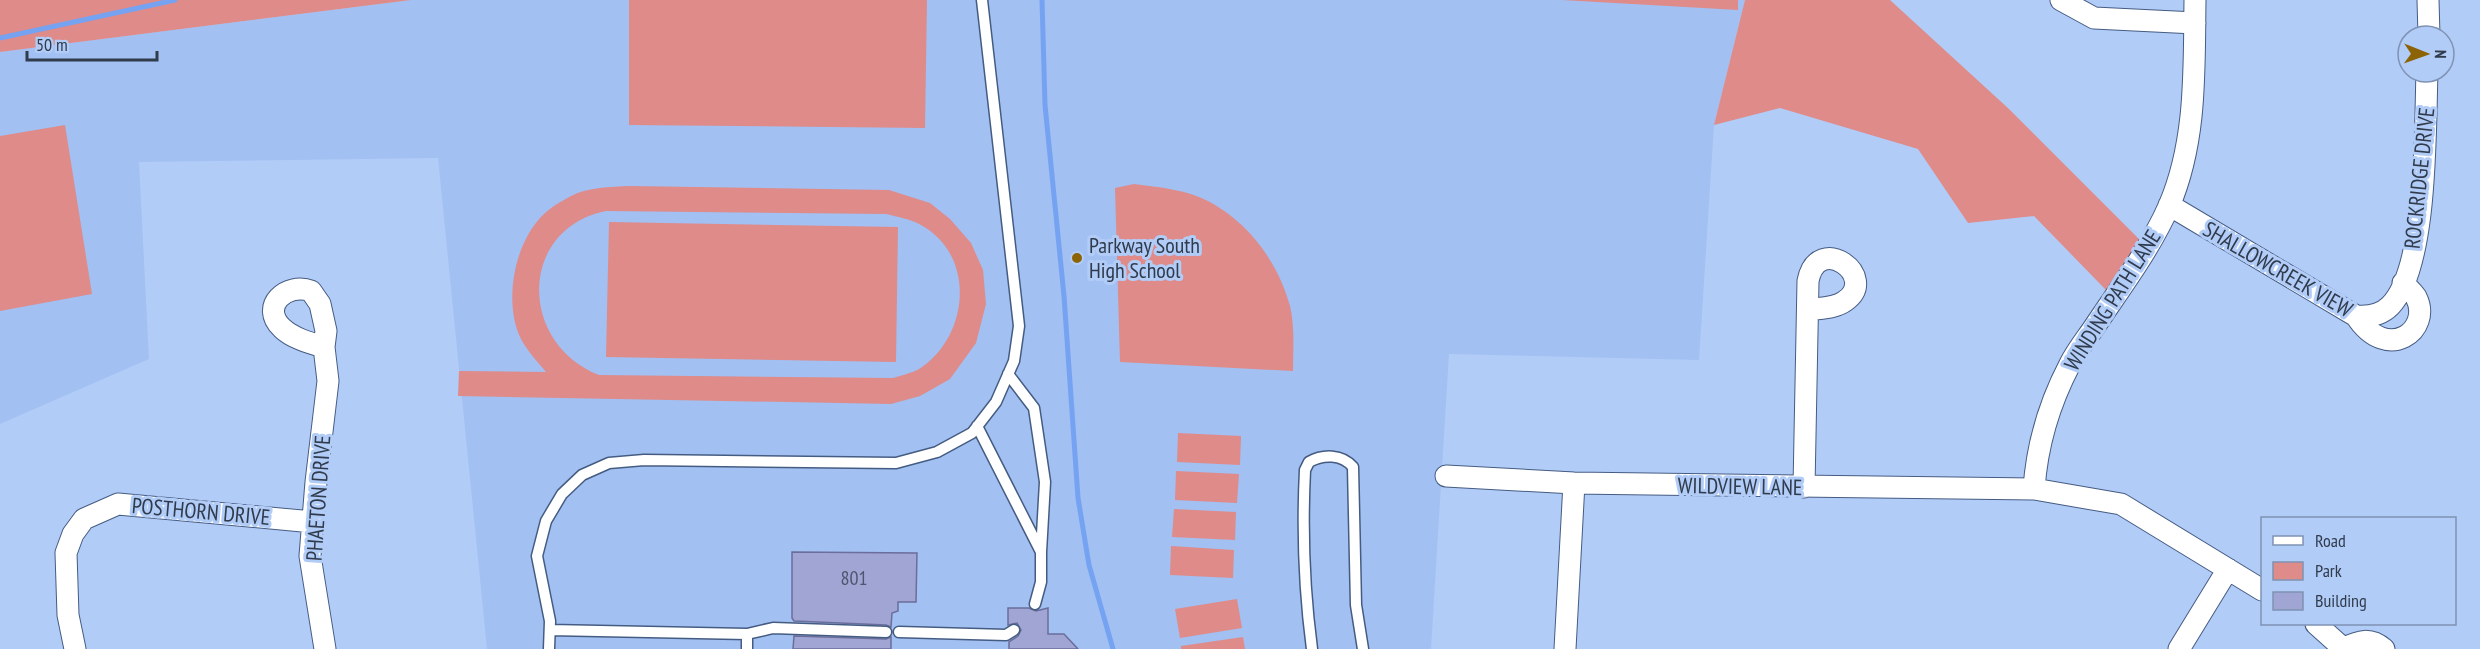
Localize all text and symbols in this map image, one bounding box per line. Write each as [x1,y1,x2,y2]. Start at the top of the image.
scale bar [27,24,158,62]
north arrow [2396,24,2456,84]
text: 50 m [36,33,68,56]
text: N [2431,50,2451,59]
street label: ROCKRIDGE DRIVE [2398,106,2440,250]
street label: SHALLOWCREEK VIEW [2198,215,2358,323]
street label: WINDING PATH LANE [2057,224,2167,376]
place label: Parkway South High School [1089,231,1200,284]
marker: Parkway South High School [1070,251,1084,265]
street label: PHAETON DRIVE [300,434,336,562]
street label: WILDVIEW LANE [1677,471,1803,501]
street label: POSTHORN DRIVE [131,491,271,531]
legend [2261,517,2456,625]
text: Road [2315,529,2346,552]
text: Park [2315,559,2342,582]
house number: 801 [841,565,868,591]
text: Building [2315,589,2367,612]

